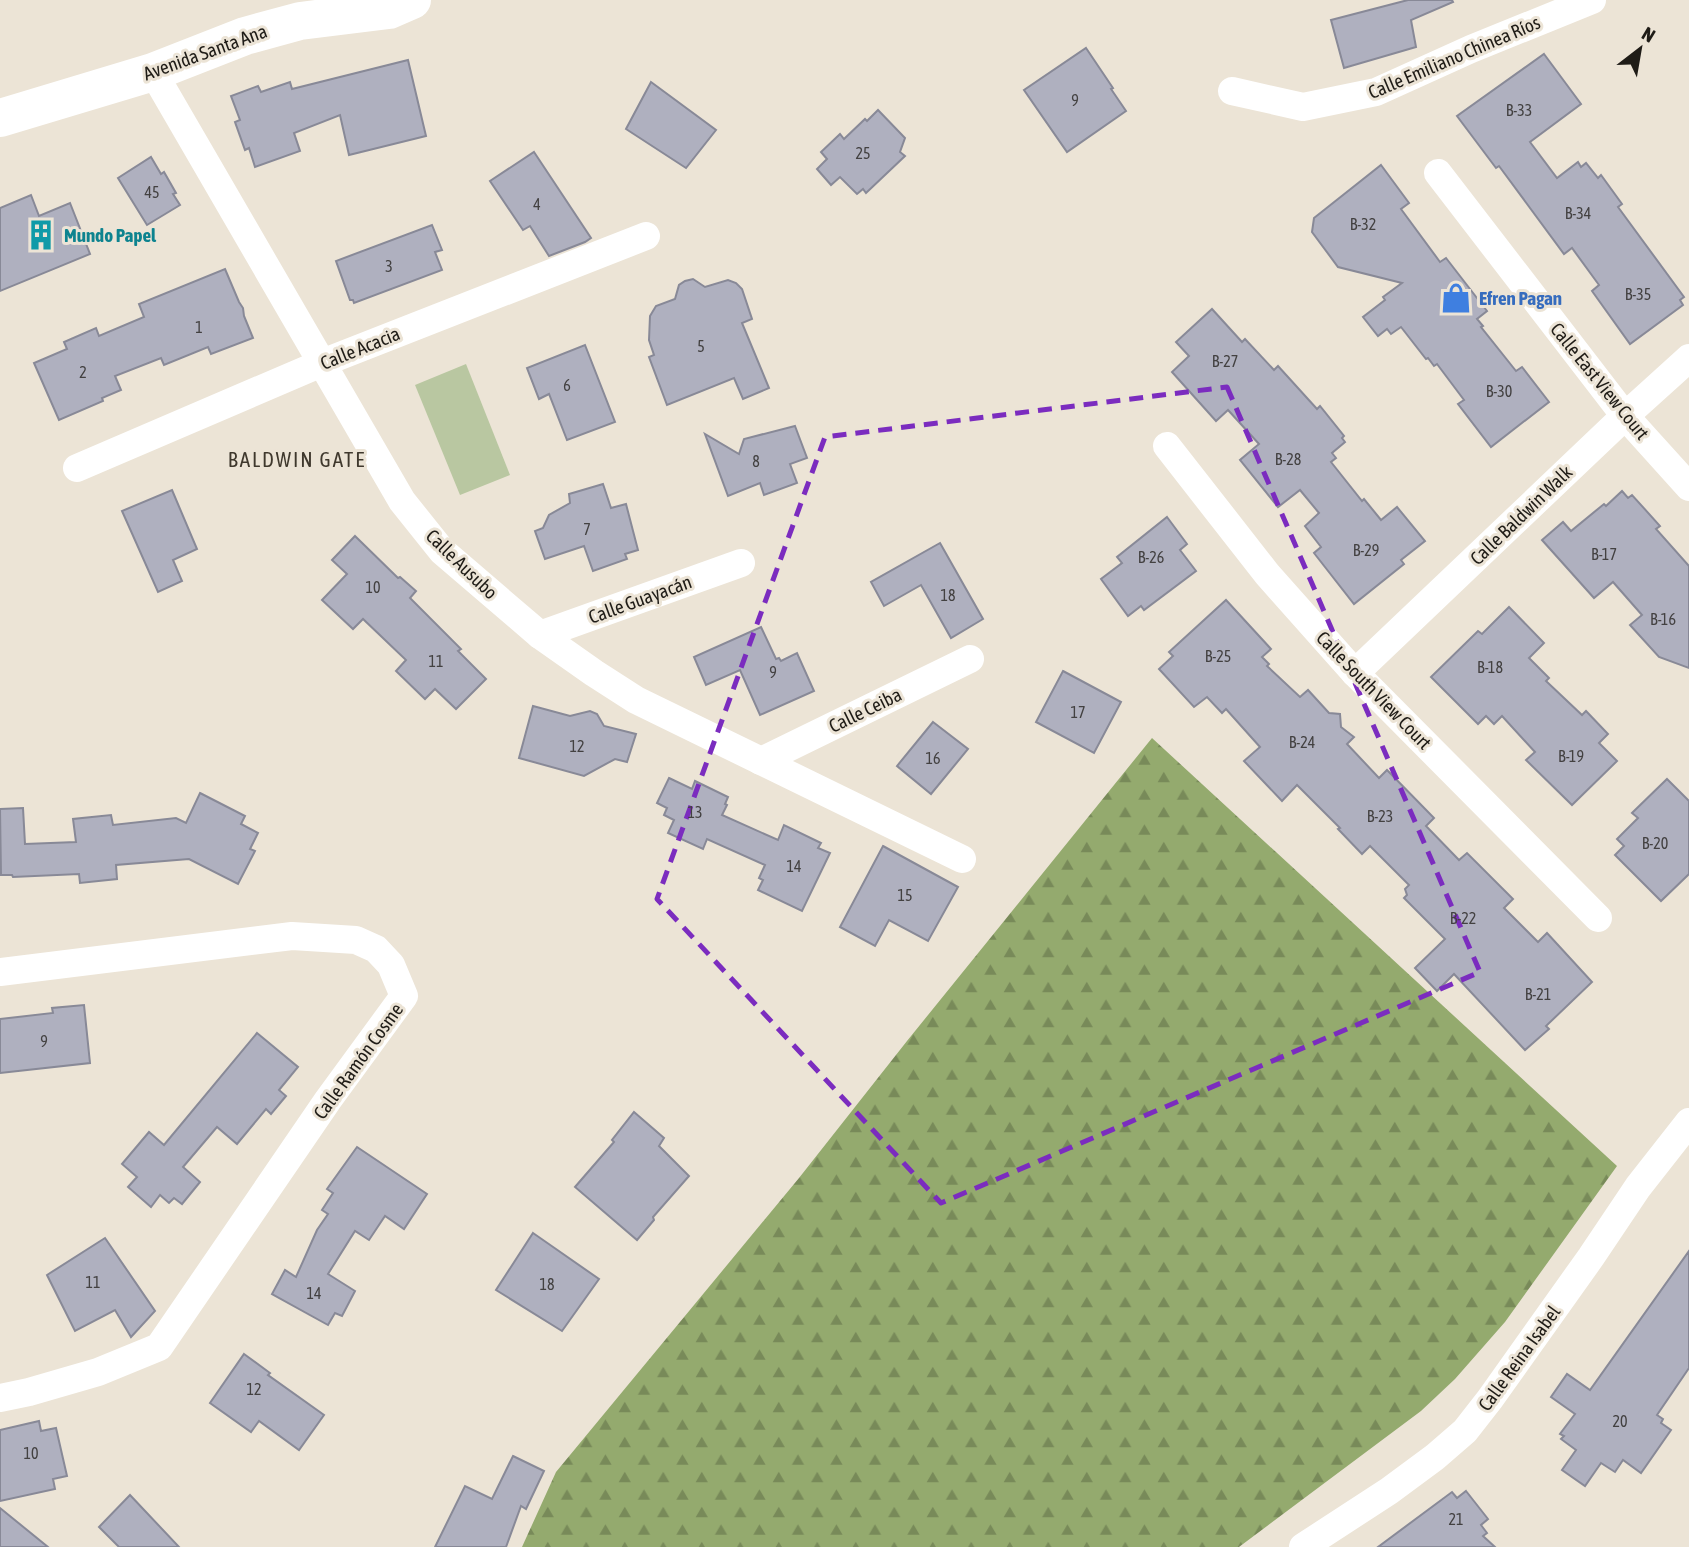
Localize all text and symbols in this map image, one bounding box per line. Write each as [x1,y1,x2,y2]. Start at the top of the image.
street label: Calle Emiliano Chinea Ríos [1365,11,1543,103]
north arrow [1605,14,1675,84]
street label: Avenida Santa Ana [140,19,270,85]
text: N [1638,22,1659,47]
house number: 9 [1071,91,1079,109]
house number: B-33 [1506,101,1532,119]
house number: 25 [855,144,871,162]
house number: 45 [144,183,160,201]
house number: 4 [533,195,541,213]
house number: B-34 [1565,204,1591,222]
house number: B-32 [1350,215,1376,233]
building icon: Mundo Papel [24,218,58,252]
place label: Mundo Papel [64,224,157,246]
house number: 3 [385,257,393,275]
shop icon: Efren Pagan [1439,281,1473,315]
house number: B-35 [1625,285,1651,303]
place label: Efren Pagan [1479,287,1562,309]
house number: 1 [195,318,203,336]
street label: Calle East View Court [1546,318,1654,444]
street label: Calle Acacia [317,322,403,374]
house number: 5 [697,337,705,355]
house number: B-27 [1212,352,1238,370]
house number: 2 [79,363,87,381]
house number: 6 [563,376,571,394]
house number: B-30 [1486,382,1512,400]
district label: BALDWIN GATE [228,447,366,471]
house number: B-28 [1275,450,1301,468]
house number: 8 [752,452,760,470]
street label: Calle Baldwin Walk [1465,460,1577,569]
house number: 7 [583,520,591,538]
street label: Calle Ausubo [422,525,502,603]
house number: B-29 [1353,541,1379,559]
house number: B-17 [1591,545,1617,563]
house number: B-26 [1138,548,1164,566]
street label: Calle Guayacán [585,570,695,628]
house number: 10 [365,578,381,596]
house number: 18 [940,586,956,604]
house number: B-16 [1650,610,1676,628]
street label: Calle South View Court [1312,626,1436,754]
house number: B-25 [1205,647,1231,665]
house number: 11 [428,652,444,670]
house number: B-18 [1477,658,1503,676]
house number: 9 [769,663,777,681]
street label: Calle Ceiba [825,683,905,737]
house number: 17 [1070,703,1086,721]
house number: B-24 [1289,733,1315,751]
house number: 12 [569,737,585,755]
house number: B-19 [1558,747,1584,765]
house number: 16 [925,749,941,767]
house number: 13 [687,803,703,821]
house number: B-23 [1367,807,1393,825]
house number: B-20 [1642,834,1668,852]
house number: 14 [786,857,802,875]
house number: 15 [897,886,913,904]
house number: B-22 [1450,909,1476,927]
house number: B-21 [1525,985,1551,1003]
street label: Calle Ramón Cosme [309,999,407,1123]
house number: 9 [40,1032,48,1050]
house number: 11 [85,1273,101,1291]
house number: 18 [539,1275,555,1293]
house number: 14 [306,1284,322,1302]
street label: Calle Reina Isabel [1473,1301,1565,1415]
house number: 12 [246,1380,262,1398]
house number: 20 [1612,1412,1628,1430]
house number: 10 [23,1444,39,1462]
house number: 21 [1448,1510,1464,1528]

